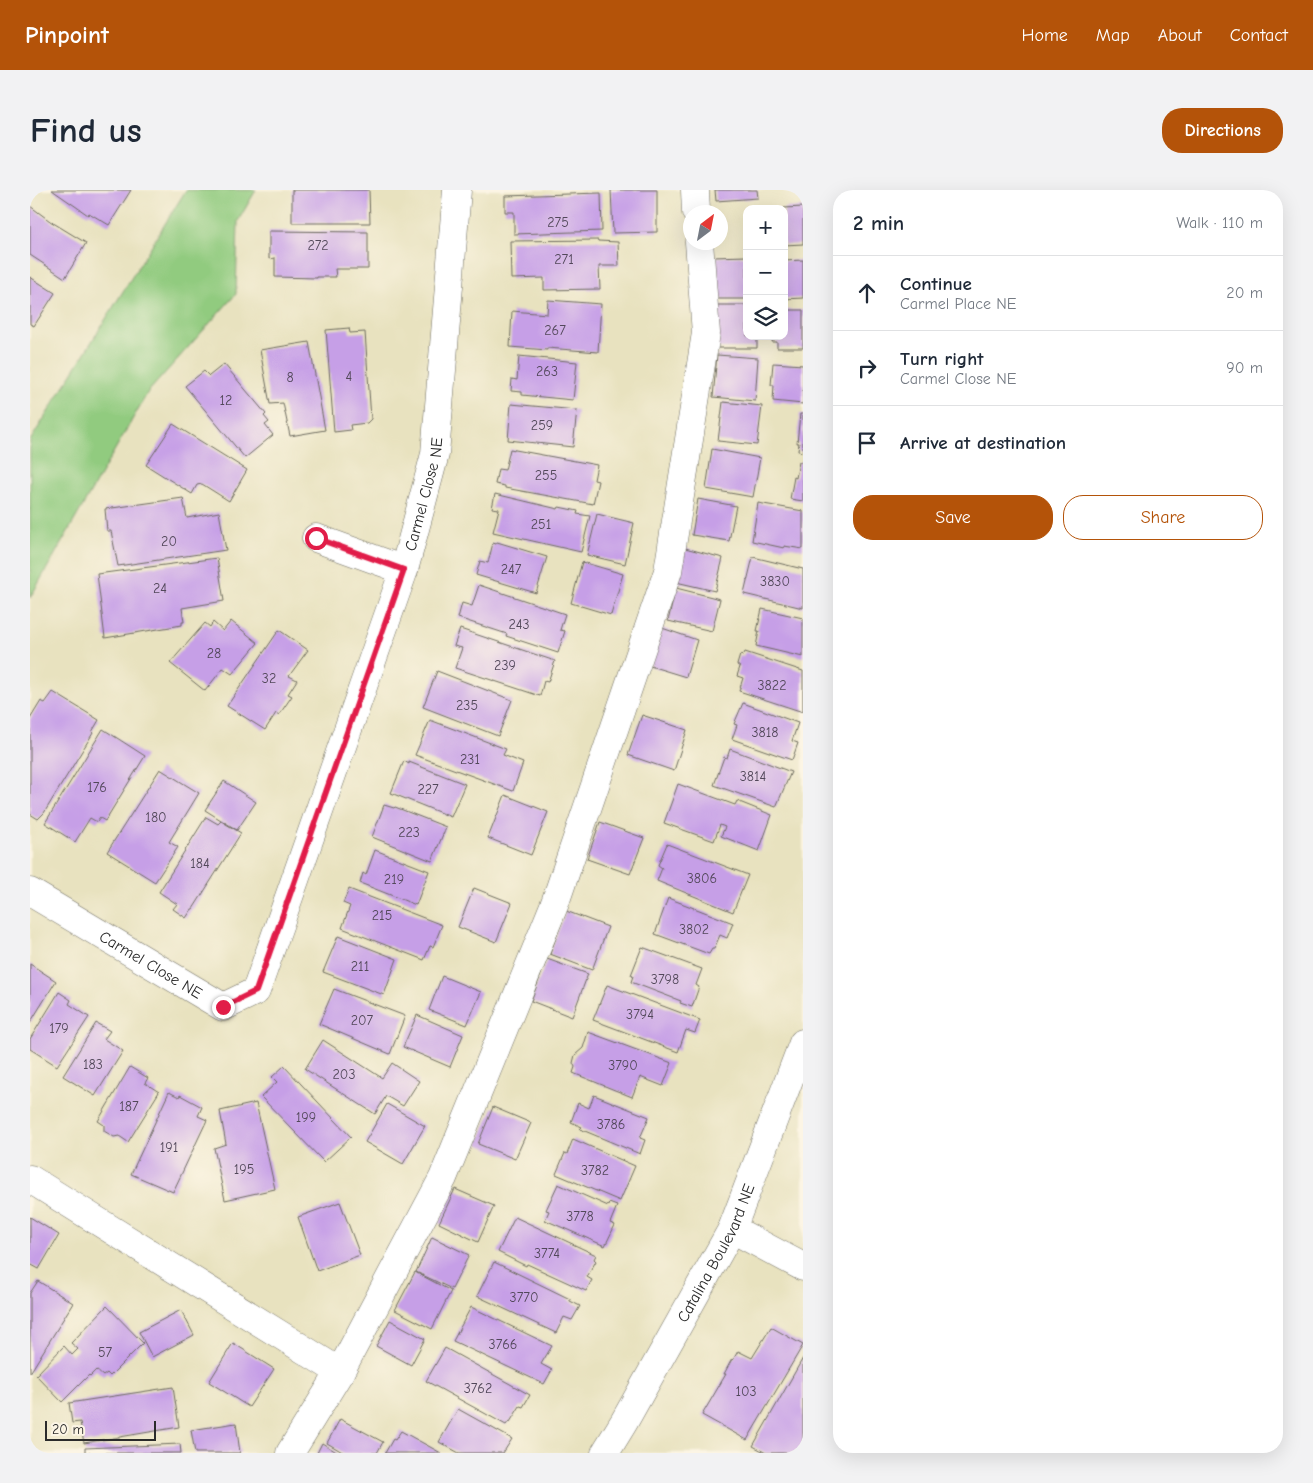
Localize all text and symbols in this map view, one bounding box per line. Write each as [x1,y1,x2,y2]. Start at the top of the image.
text: Pinpoint [25,21,109,49]
text: Home [1021,25,1068,46]
text: Map [1096,25,1130,46]
text: About [1158,25,1202,46]
text: Contact [1230,25,1288,46]
button: Directions [1162,108,1283,153]
text: Find us [30,110,142,151]
north arrow [683,205,728,250]
map controls [743,205,788,340]
button: + [743,205,788,250]
text: 2 min [853,211,904,235]
house number: 275 [547,214,569,231]
text: Walk · 110 m [1176,214,1263,232]
house number: 272 [307,237,329,254]
button: − [743,250,788,295]
house number: 271 [554,251,574,268]
text: Continue [900,273,972,295]
icon: ahead [853,279,881,307]
text: 20 m [1226,284,1263,302]
button: layers [743,295,788,340]
text: Carmel Place NE [900,295,1017,313]
house number: 267 [544,322,566,339]
text: Turn right [900,348,984,370]
icon: right [853,354,881,382]
text: 90 m [1226,359,1263,377]
house number: 263 [536,363,558,380]
house number: 4 [346,368,353,385]
house number: 8 [286,369,294,386]
text: Carmel Close NE [900,370,1016,388]
house number: 12 [220,392,232,409]
house number: 259 [531,417,553,434]
icon: arrive [853,429,881,457]
text: Arrive at destination [900,432,1066,454]
street label: Carmel Close NE [401,436,446,553]
house number: 255 [535,467,557,484]
button: Save [853,495,1053,540]
button: Share [1063,495,1263,540]
house number: 251 [531,516,551,533]
route start [305,527,328,550]
house number: 20 [161,533,177,550]
house number: 247 [501,561,522,578]
house number: 3830 [760,573,790,590]
house number: 24 [153,580,167,597]
house number: 243 [508,616,530,633]
house number: 28 [207,645,221,662]
house number: 239 [494,657,516,674]
house number: 32 [262,670,276,687]
house number: 3822 [758,677,786,694]
house number: 235 [456,697,478,714]
house number: 3818 [751,724,779,741]
house number: 231 [460,751,480,768]
house number: 3814 [740,768,767,785]
house number: 176 [87,779,107,796]
house number: 227 [417,781,439,798]
house number: 180 [145,809,167,826]
house number: 223 [398,824,420,841]
house number: 184 [190,855,210,872]
house number: 3806 [687,870,717,887]
house number: 219 [384,871,404,888]
house number: 215 [372,907,392,924]
house number: 3802 [679,921,709,938]
street label: Carmel Close NE [96,927,206,1003]
house number: 211 [351,958,369,975]
house number: 3798 [651,971,679,988]
route end [212,996,235,1019]
house number: 3794 [626,1006,654,1023]
house number: 207 [351,1012,374,1029]
house number: 179 [49,1020,69,1037]
house number: 183 [83,1056,103,1073]
house number: 3790 [608,1057,638,1074]
house number: 203 [333,1066,355,1083]
house number: 187 [119,1098,139,1115]
house number: 199 [296,1109,316,1126]
house number: 3786 [597,1116,625,1133]
house number: 191 [160,1139,178,1156]
house number: 195 [234,1161,254,1178]
house number: 3782 [581,1162,609,1179]
street label: Catalina Boulevard NE [674,1181,759,1325]
house number: 3778 [566,1208,594,1225]
house number: 3774 [534,1245,560,1262]
house number: 3770 [510,1289,538,1306]
house number: 3766 [489,1336,517,1353]
house number: 57 [98,1344,112,1361]
house number: 3762 [464,1380,492,1397]
house number: 103 [735,1383,757,1400]
scale bar [45,1418,156,1441]
text: 20 m [52,1421,84,1438]

